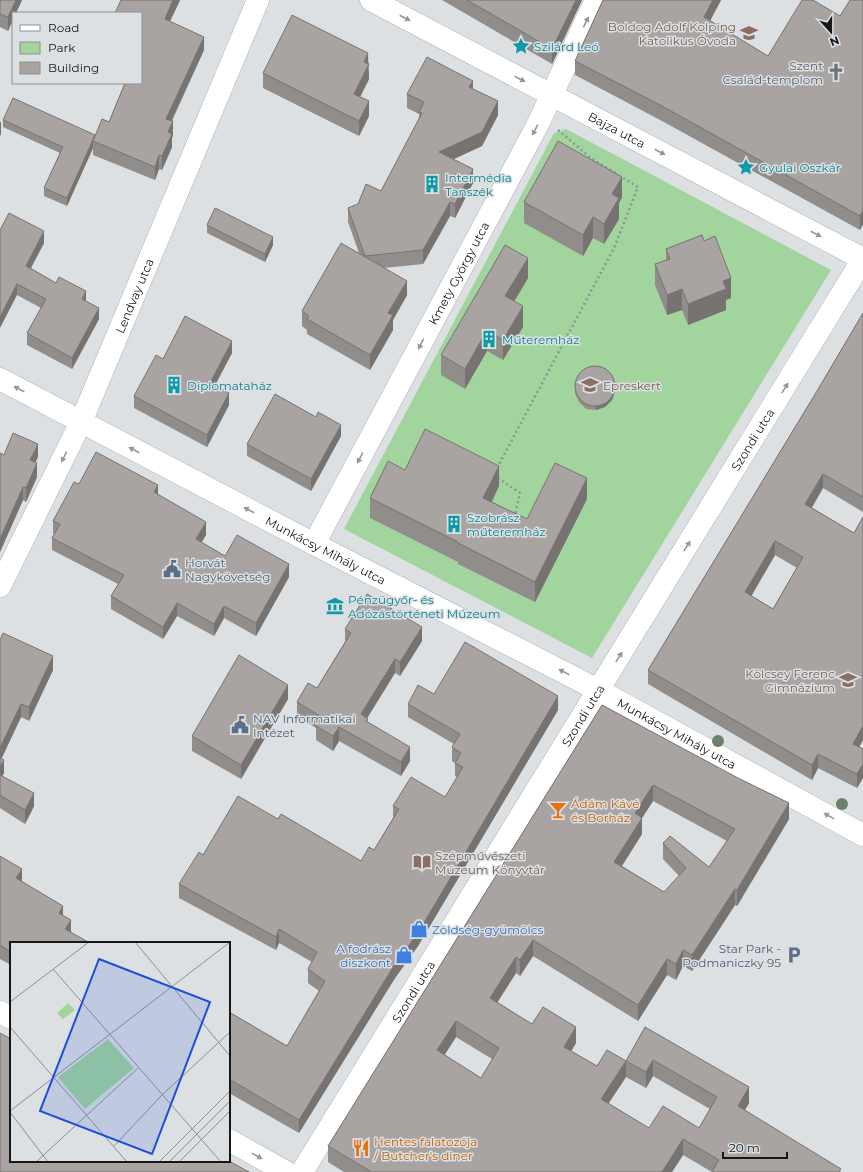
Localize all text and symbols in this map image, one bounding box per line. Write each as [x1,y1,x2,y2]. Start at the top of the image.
legend [12,12,142,84]
north arrow [811,12,851,52]
one-way arrow [400,15,411,21]
one-way arrow [583,16,589,27]
place label: Boldog Adolf Kolping Katolikus Óvoda [608,19,736,48]
text: Road [48,20,79,35]
school or university icon: Boldog Adolf Kolping Katolikus Óvoda [739,23,759,43]
text: N [828,33,841,49]
place icon: Szilárd Leó [511,36,531,56]
place label: Szilárd Leó [534,39,599,54]
text: Park [48,40,76,55]
place label: Szent Család-templom [722,58,823,87]
text: Building [48,60,99,75]
church icon: Szent Család-templom [826,62,846,82]
one-way arrow [515,75,526,82]
street label: Bajza utca [586,108,648,151]
one-way arrow [532,124,538,136]
one-way arrow [654,148,666,155]
place icon: Gyulai Oszkár [736,157,756,177]
place label: Gyulai Oszkár [759,160,841,175]
place label: Intermédia Tanszék [445,170,512,199]
building icon: Intermédia Tanszék [422,174,442,194]
street label: Kmety György utca [425,219,492,327]
one-way arrow [810,231,822,237]
street label: Lendvay utca [112,256,156,335]
building icon: Műteremház [479,329,499,349]
place label: Műteremház [502,332,579,347]
one-way arrow [418,338,424,349]
building icon: Diplomataház [164,375,184,395]
school or university icon: Epreskert [580,375,600,395]
place label: Diplomataház [187,378,272,393]
place label: Epreskert [603,378,661,393]
one-way arrow [781,382,788,393]
one-way arrow [13,386,25,392]
street label: Szondi utca [727,405,777,473]
one-way arrow [128,446,140,453]
one-way arrow [60,451,67,462]
one-way arrow [357,453,363,464]
one-way arrow [243,507,255,513]
place label: Szobrász műteremház [467,510,546,539]
street label: Munkácsy Mihály utca [263,512,389,587]
building icon: Szobrász műteremház [444,514,464,534]
one-way arrow [683,541,691,551]
place label: Horvát Nagykövetség [185,555,271,584]
public building icon: Horvát Nagykövetség [162,559,182,579]
place label: Pénzügyőr- és Adózástörténeti Múzeum [348,592,500,621]
museum icon: Pénzügyőr- és Adózástörténeti Múzeum [325,596,345,616]
one-way arrow [615,652,623,662]
place label: Kölcsey Ferenc Gimnázium [745,666,835,695]
one-way arrow [558,669,570,675]
school or university icon: Kölcsey Ferenc Gimnázium [838,670,858,690]
street label: Szondi utca [558,681,607,749]
street label: Munkácsy Mihály utca [615,695,739,772]
place label: NAV Informatikai Intézet [253,711,356,740]
public building icon: NAV Informatikai Intézet [230,715,250,735]
place label: Ádám Kávé és Borház [571,796,640,825]
bar icon: Ádám Kávé és Borház [548,800,568,820]
one-way arrow [823,812,835,819]
place label: Szépművészeti Múzeum Könyvtár [435,848,545,877]
library icon: Szépművészeti Múzeum Könyvtár [412,852,432,872]
shop icon: Zöldség-gyümölcs [409,919,429,939]
place label: Zöldség-gyümölcs [432,922,544,937]
place label: A fodrász diszkont [336,941,391,970]
place label: Star Park - Podmaniczky 95 [682,941,781,970]
inset map [10,942,230,1162]
shop icon: A fodrász diszkont [394,945,414,965]
parking icon: Star Park - Podmaniczky 95 [784,945,804,965]
street label: Szondi utca [388,958,438,1025]
place label: Hentes falatozója / Butcher's diner [373,1134,477,1163]
scale bar [723,1134,787,1160]
restaurant icon: Hentes falatozója / Butcher's diner [351,1138,371,1158]
text: 20 m [729,1140,760,1155]
one-way arrow [251,1153,263,1160]

